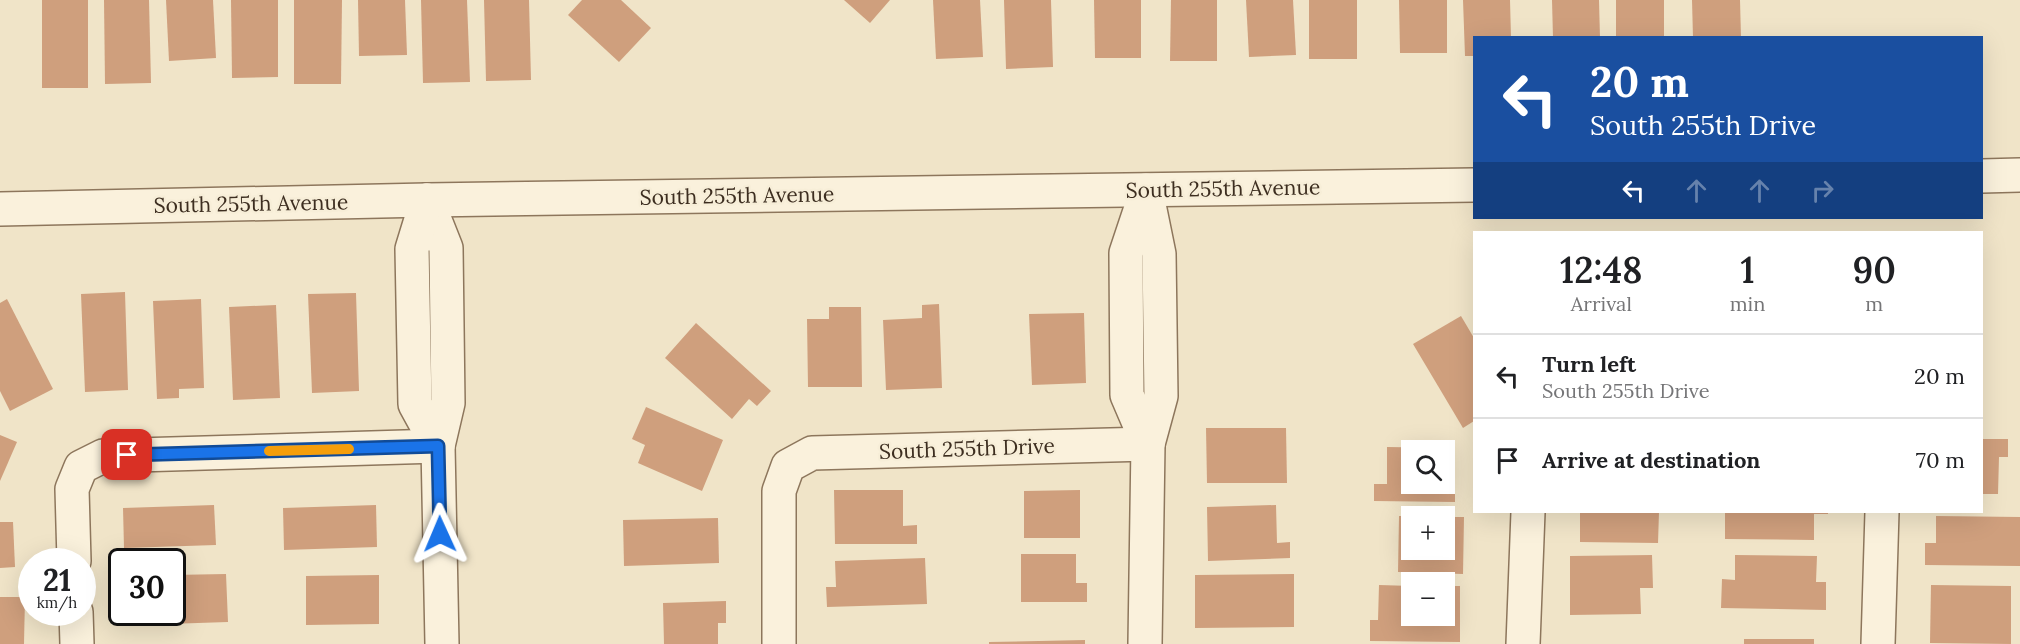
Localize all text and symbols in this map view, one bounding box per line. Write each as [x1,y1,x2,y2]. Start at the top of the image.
text: 20 m [1590,55,1689,109]
icon: left [1491,60,1569,138]
text: South 255th Drive [1590,108,1816,142]
street label: South 255th Avenue [1125,173,1321,204]
icon: left [1617,174,1650,207]
icon: ahead [1680,174,1713,207]
icon: ahead [1743,174,1776,207]
icon: right [1806,174,1839,207]
street label: South 255th Avenue [639,180,835,211]
street label: South 255th Avenue [153,188,349,219]
text: 12:48 [1560,247,1643,293]
text: 1 [1740,247,1755,293]
text: 90 [1852,247,1896,293]
text: Arrival [1571,291,1632,316]
text: min [1730,291,1765,316]
text: m [1865,291,1883,316]
text: Turn left [1542,350,1636,378]
icon: left [1491,360,1524,393]
text: 20 m [1914,362,1965,390]
text: South 255th Drive [1542,378,1710,403]
pin [101,429,152,480]
street label: South 255th Drive [879,432,1055,465]
icon: arrive [110,438,143,471]
map controls [1401,440,1455,626]
button: search [1401,440,1455,494]
icon: arrive [1491,444,1524,477]
text: Arrive at destination [1542,446,1760,474]
text: 70 m [1916,446,1965,474]
position arrow [408,502,472,566]
button: + [1401,506,1455,560]
speed limit sign: 30 [108,548,186,626]
text: 21 [43,561,71,599]
button: − [1401,572,1455,626]
text: km/h [37,593,77,612]

